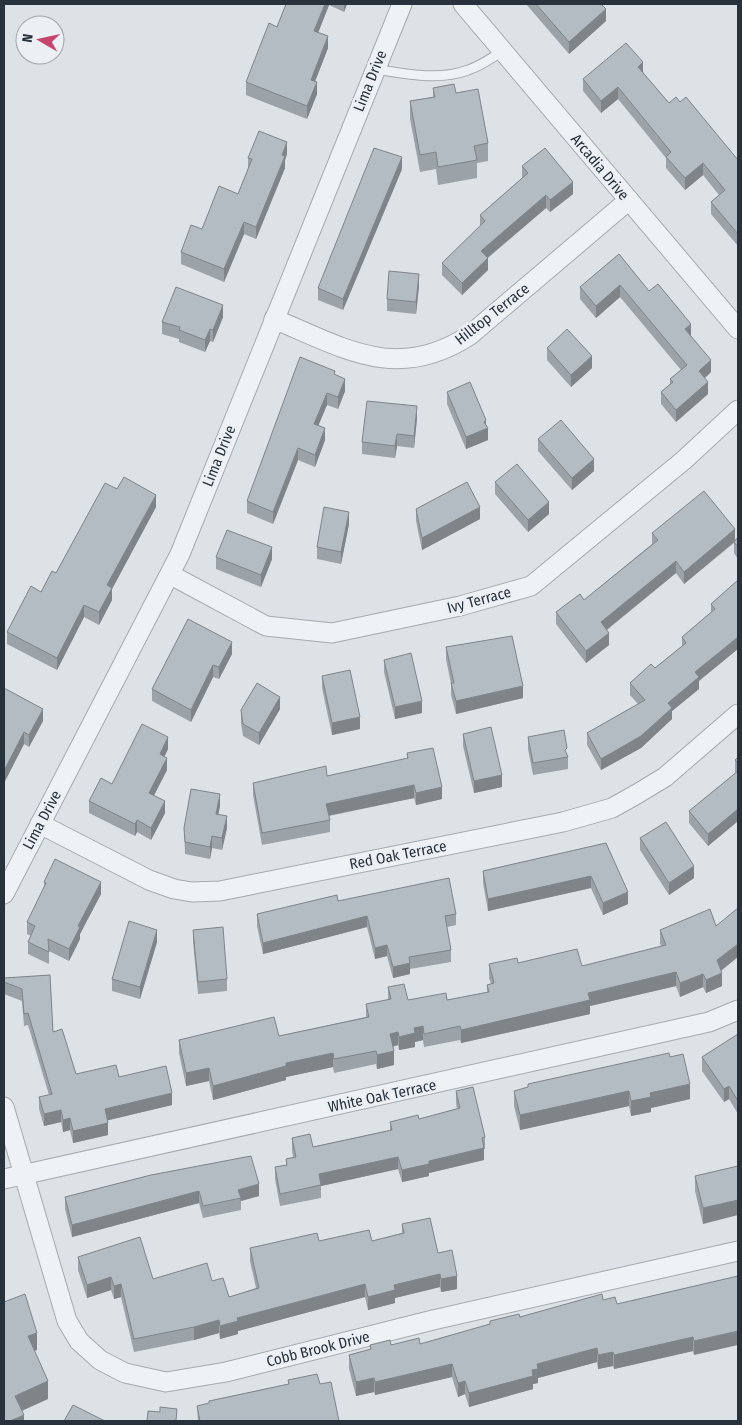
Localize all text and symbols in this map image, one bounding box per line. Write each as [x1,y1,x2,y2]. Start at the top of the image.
north arrow [15,15,65,65]
text: N [19,33,37,44]
street label: Lima Drive [350,48,390,114]
street label: Arcadia Drive [567,130,633,204]
street label: Hilltop Terrace [451,279,533,349]
street label: Lima Drive [199,423,239,489]
street label: Ivy Terrace [445,583,513,617]
street label: Lima Drive [19,787,65,853]
street label: Red Oak Terrace [348,837,448,873]
street label: White Oak Terrace [326,1076,438,1116]
street label: Cobb Brook Drive [265,1327,371,1371]

